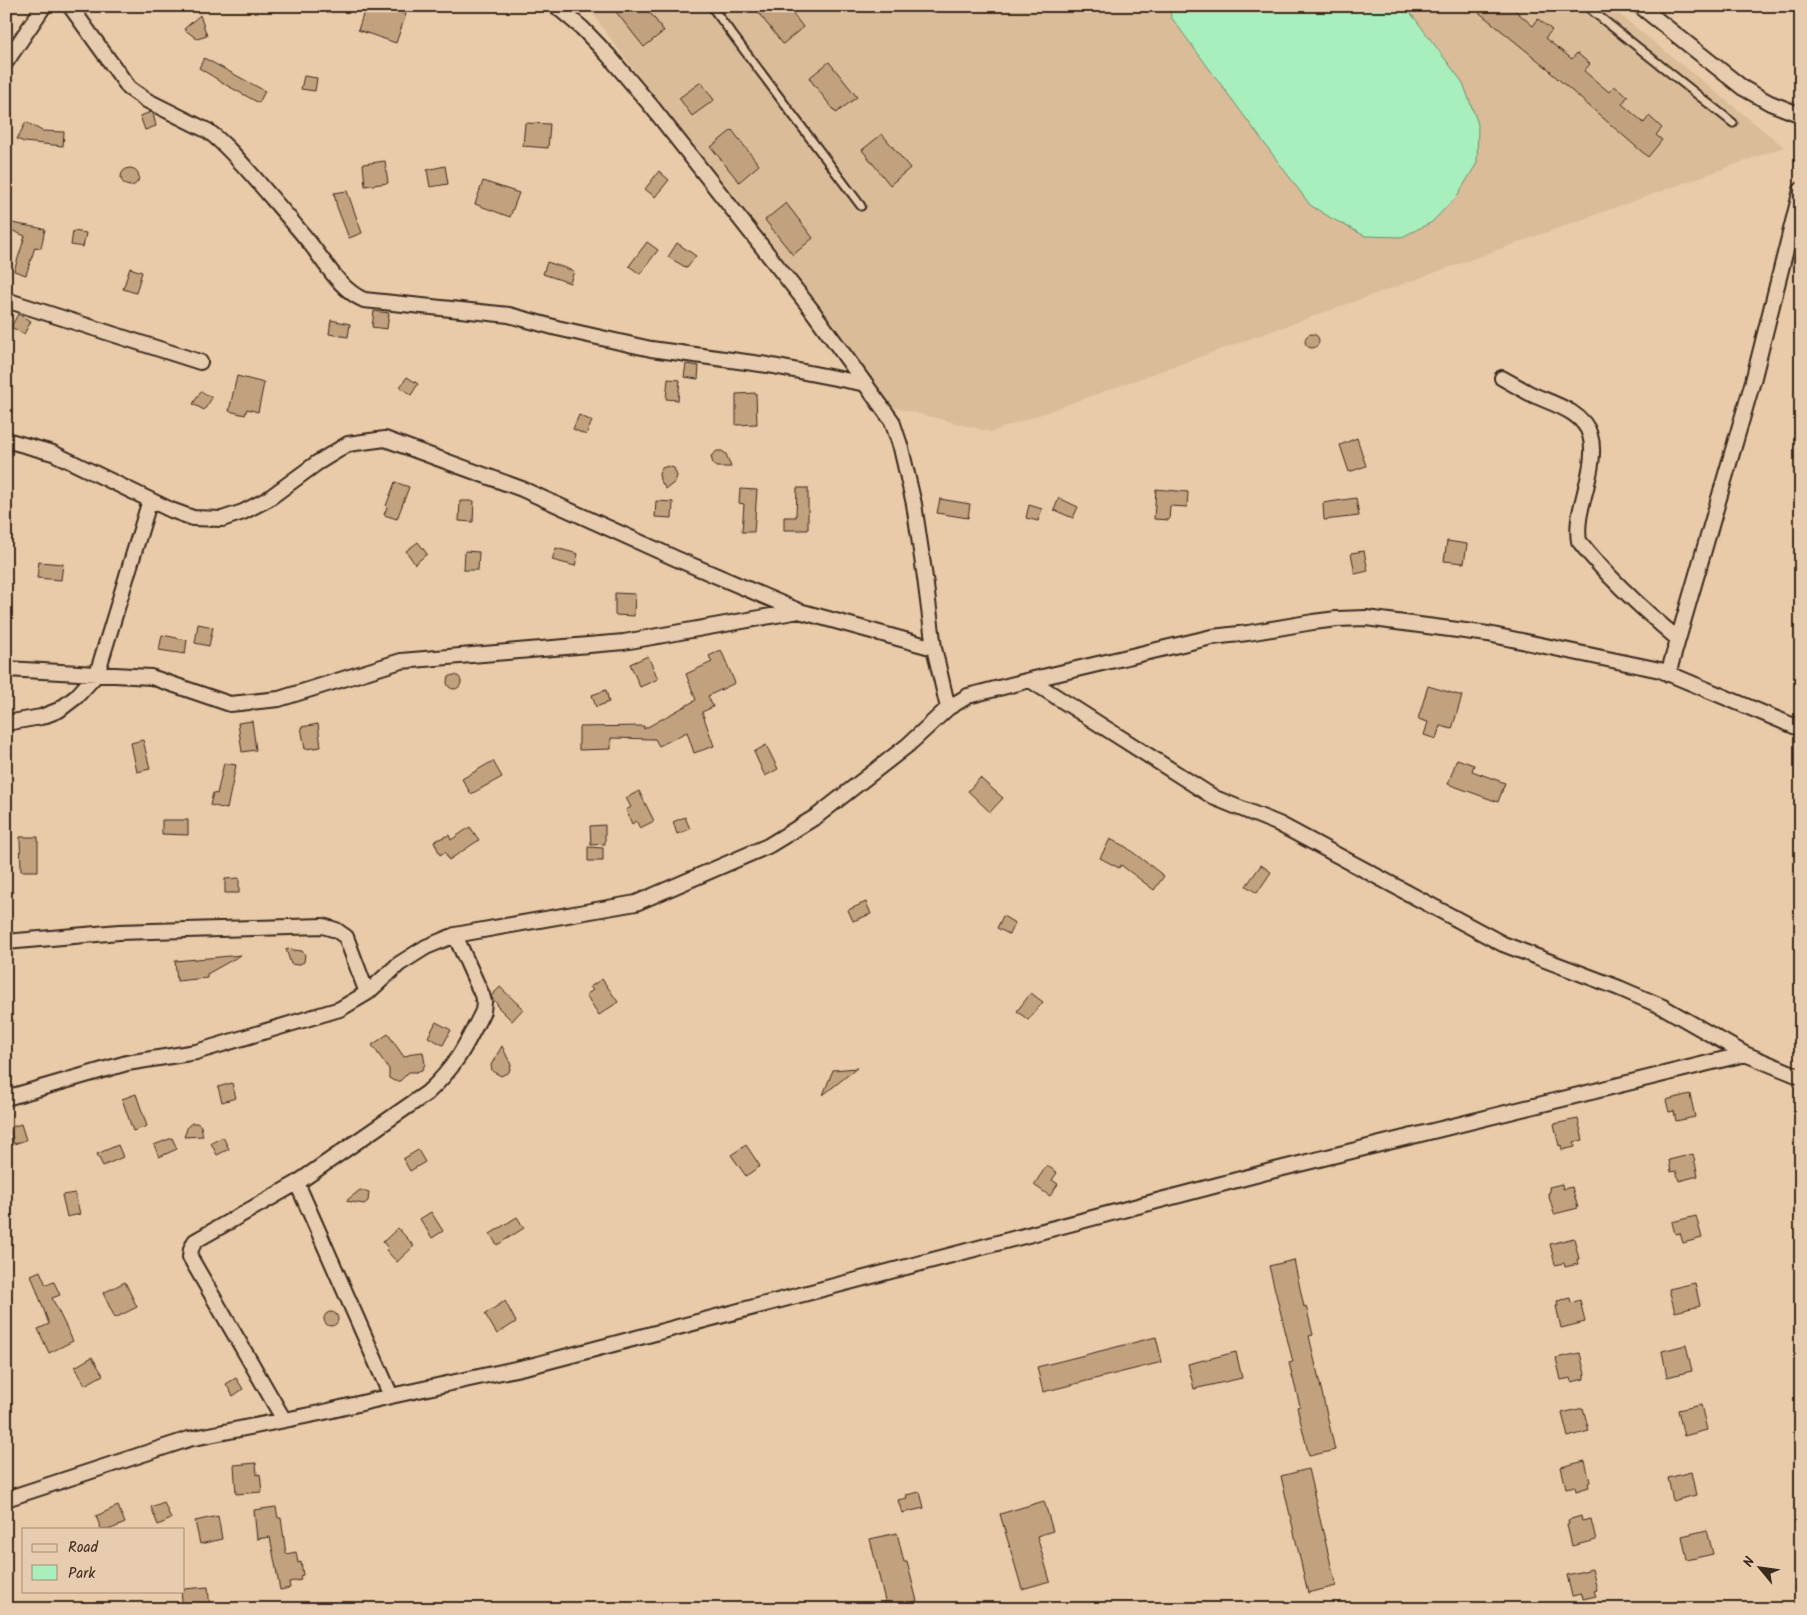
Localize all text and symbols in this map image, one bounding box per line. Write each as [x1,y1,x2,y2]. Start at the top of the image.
legend [22,1528,185,1592]
text: Road [68,1536,99,1560]
north arrow [1734,1542,1784,1592]
text: N [1738,1553,1761,1571]
text: Park [68,1562,96,1586]

